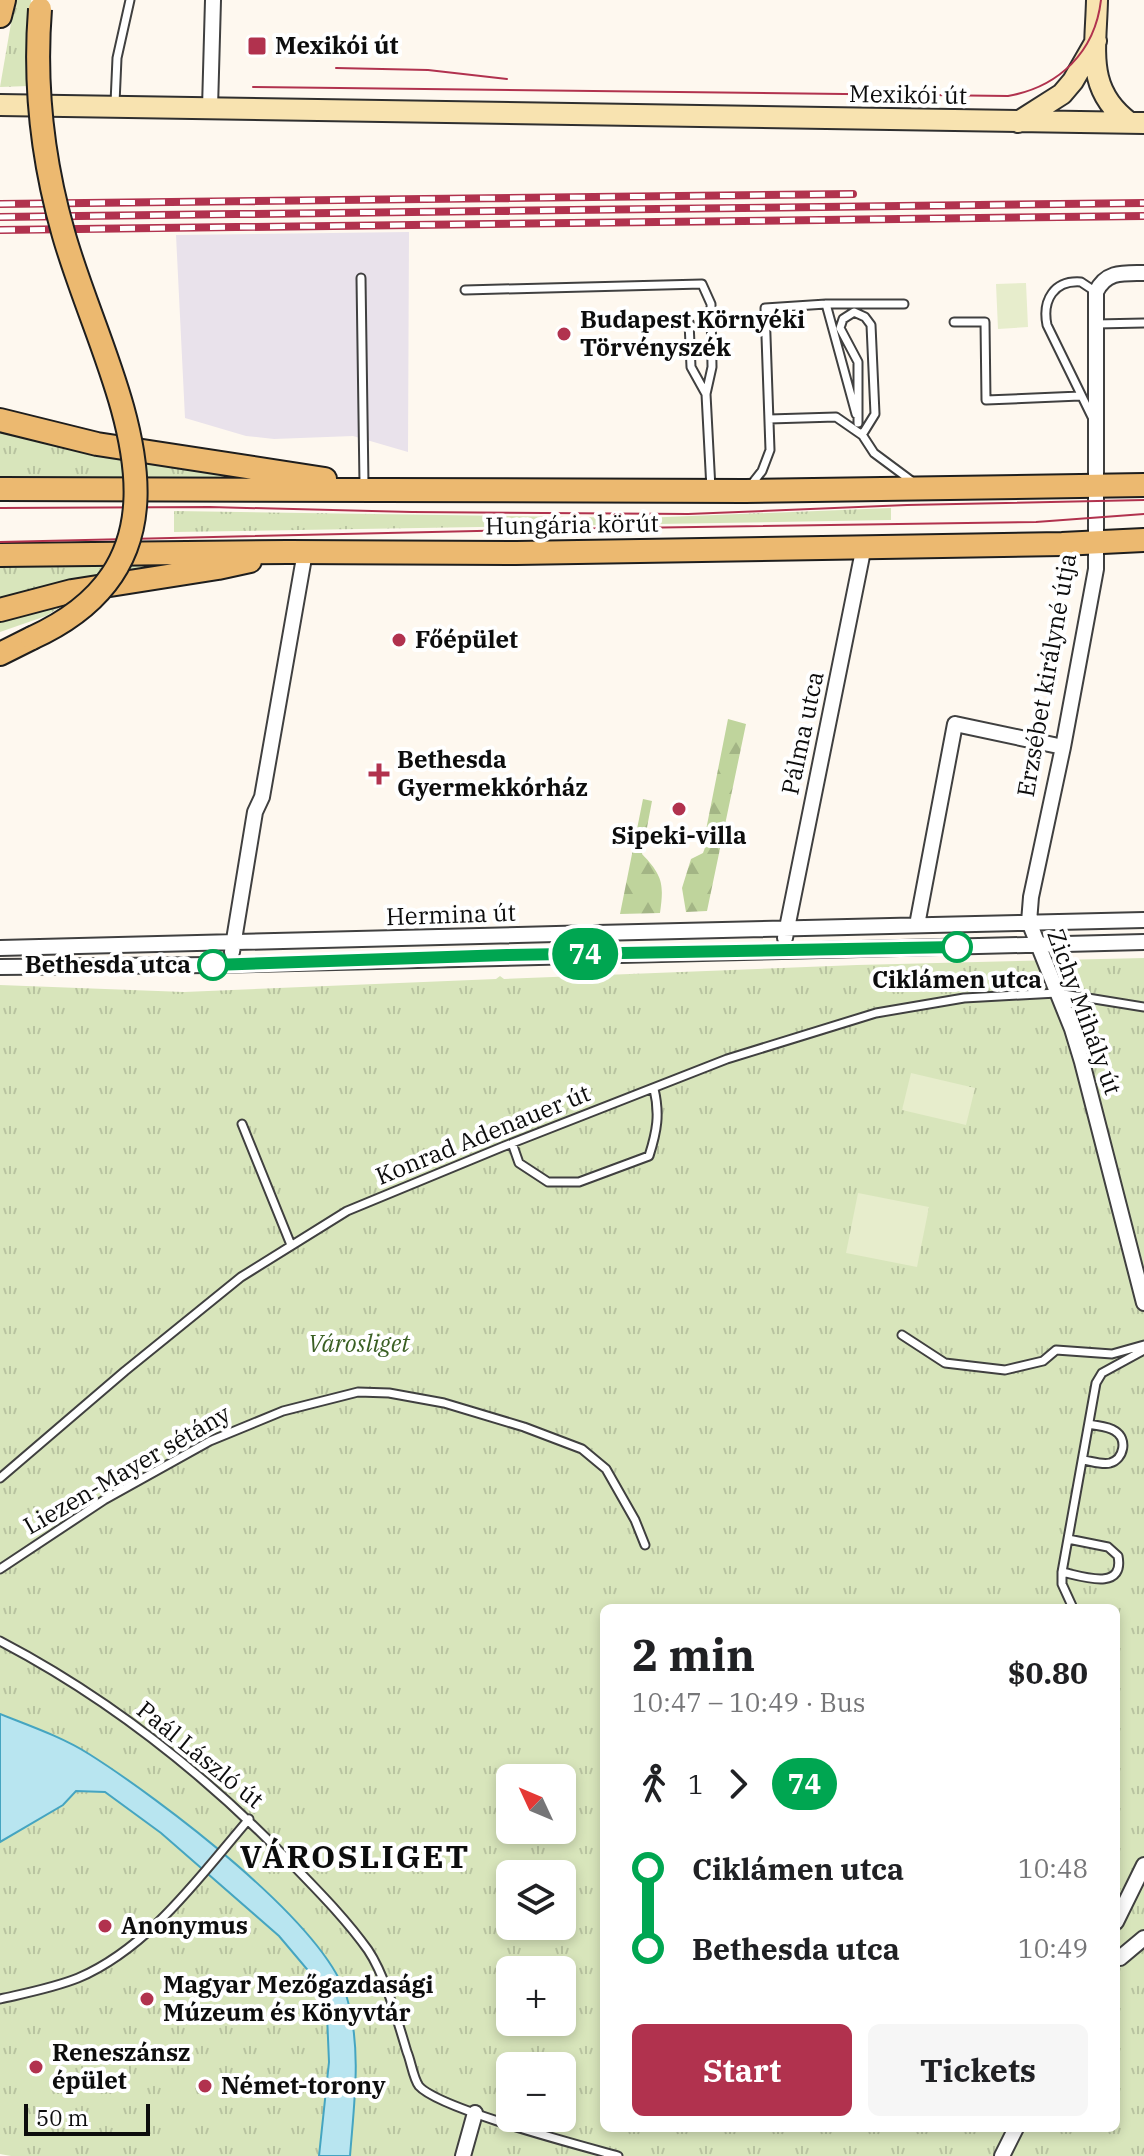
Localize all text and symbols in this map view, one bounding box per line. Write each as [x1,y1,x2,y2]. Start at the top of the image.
place label: Mexikói út [275,29,398,61]
marker: Mexikói út [246,35,268,57]
street label: Mexikói út [849,77,967,111]
place label: Budapest Környéki Törvényszék [580,303,805,363]
marker: Budapest Környéki Törvényszék [555,325,573,343]
street label: Hungária körút [485,506,659,542]
street label: Erzsébet királyné útja [1009,551,1083,799]
place label: Főépület [415,623,518,655]
marker: Főépület [390,631,408,649]
street label: Pálma utca [773,668,831,797]
place label: Bethesda Gyermekkórház [397,743,588,803]
marker: Bethesda Gyermekkórház [368,763,390,785]
marker: Sipeki-villa [670,800,688,818]
place label: Sipeki-villa [611,819,747,851]
street label: Hermina út [385,896,517,932]
street label: Zichy Mihály út [1040,925,1130,1099]
line badge: 74 [549,928,621,980]
marker: Ciklámen utca [942,932,972,962]
text: 74 [568,935,602,972]
place label: Bethesda utca [25,948,191,980]
marker: Bethesda utca [198,950,228,980]
place label: Ciklámen utca [872,963,1042,995]
street label: Konrad Adenauer út [371,1076,595,1192]
park label: Városliget [308,1327,411,1359]
street label: Liezen-Mayer sétány [17,1397,236,1541]
text: 2 min [632,1626,755,1683]
text: $0.80 [1008,1653,1088,1692]
text: 10:47 – 10:49 · Bus [632,1685,866,1719]
street label: Paál László út [131,1693,271,1815]
icon: walk [632,1762,676,1806]
icon: forward [716,1762,760,1806]
north arrow [496,1764,576,1844]
map controls [496,1764,576,2132]
text: 74 [788,1765,821,1802]
text: 1 [688,1767,704,1801]
district label: VÁROSLIGET [240,1835,470,1877]
text: Ciklámen utca [692,1849,904,1888]
text: 10:48 [1018,1851,1088,1885]
button: layers [496,1860,576,1940]
place label: Anonymus [121,1909,248,1941]
marker: Anonymus [96,1917,114,1935]
text: Bethesda utca [692,1929,900,1968]
text: 10:49 [1018,1931,1088,1965]
button: + [496,1956,576,2036]
place label: Magyar Mezőgazdasági Múzeum és Könyvtár [163,1968,434,2028]
marker: Magyar Mezőgazdasági Múzeum és Könyvtár [138,1990,156,2008]
button: Start [632,2024,852,2116]
button: Tickets [868,2024,1088,2116]
place label: Reneszánsz épület [52,2036,190,2096]
button: − [496,2052,576,2132]
marker: Reneszánsz épület [27,2058,45,2076]
place label: Német-torony [221,2069,386,2101]
marker: Német-torony [196,2077,214,2095]
scale bar [24,2100,150,2136]
text: 50 m [36,2103,88,2132]

